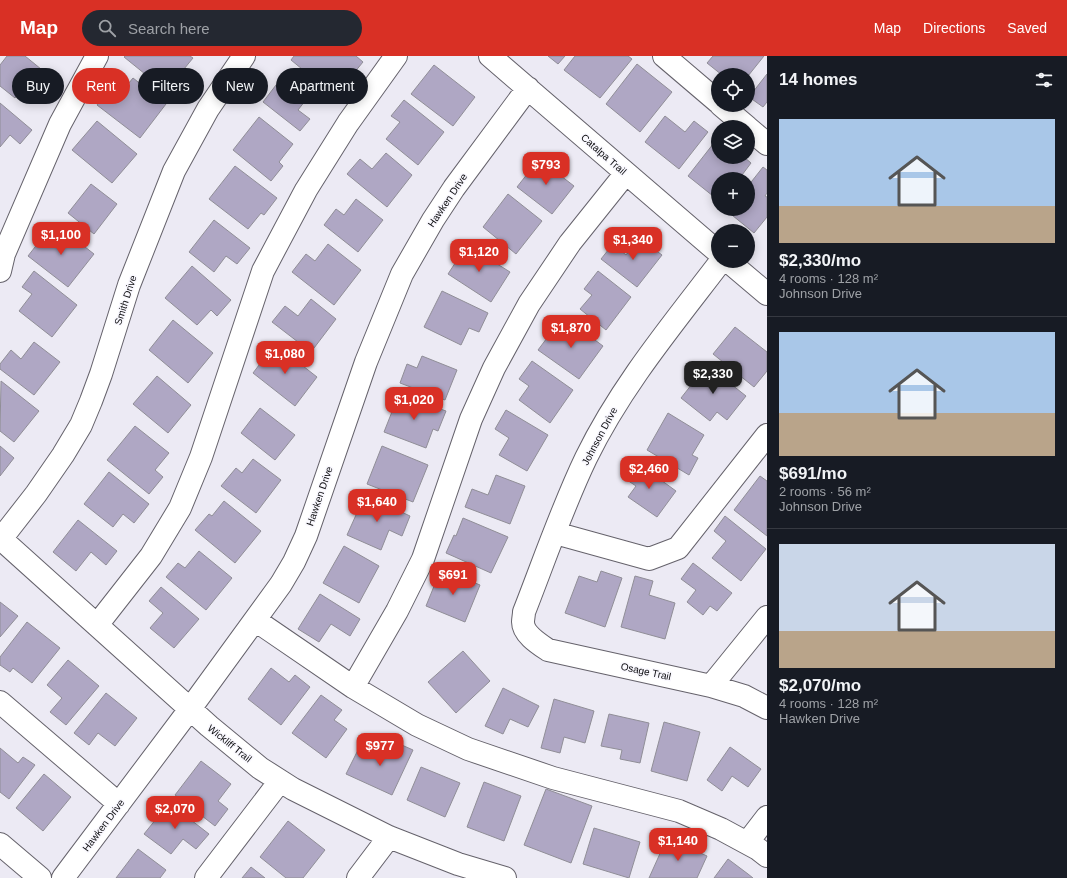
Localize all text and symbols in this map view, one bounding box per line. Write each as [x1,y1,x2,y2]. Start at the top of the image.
search box [82,10,362,46]
text: Map [20,17,58,38]
icon: search [96,17,118,39]
text: Search here [128,20,210,37]
text: Map [874,20,901,36]
text: Directions [923,20,985,36]
text: Saved [1007,20,1047,36]
chip: Buy [12,68,64,104]
chip: Rent [72,68,130,104]
chip: Filters [138,68,204,104]
chip: New [212,68,268,104]
chip: Apartment [276,68,368,104]
map controls [711,68,755,268]
button: locate [711,68,755,112]
icon: filters [1033,69,1055,91]
text: 14 homes [779,70,857,89]
button: layers [711,120,755,164]
street label: Catalpa Trail [579,132,628,177]
icon: home [881,145,953,217]
pin: $793 [522,152,570,186]
text: $793 [532,157,560,172]
street label: Hawken Drive [425,171,470,229]
button: + [711,172,755,216]
pin: $1,100 [28,222,94,256]
button: − [711,224,755,268]
text: $1,100 [41,227,81,242]
pin: $1,340 [600,227,666,261]
text: $1,340 [613,232,653,247]
pin: $1,120 [446,239,512,273]
text: $1,120 [459,244,499,259]
text: $2,330/mo [779,251,861,270]
text: 4 rooms · 128 m² [779,271,878,286]
street label: Smith Drive [112,273,139,326]
text: Johnson Drive [779,286,862,301]
pin: $1,870 [538,315,604,349]
text: $1,870 [551,320,591,335]
pin: $1,080 [252,341,318,375]
text: $1,080 [265,346,305,361]
icon: home [881,358,953,430]
pin: $2,330 [680,361,746,395]
text: $2,330 [693,366,733,381]
pin: $1,020 [381,387,447,421]
text: $1,020 [394,392,434,407]
street label: Johnson Drive [580,405,620,467]
pin: $2,460 [616,456,682,490]
text: $2,460 [629,461,669,476]
text: $691/mo [779,464,847,483]
street label: Hawken Drive [304,465,335,527]
text: 2 rooms · 56 m² [779,484,871,499]
pin: $1,640 [344,489,410,523]
text: $1,640 [357,494,397,509]
text: Johnson Drive [779,499,862,514]
pin: $691 [429,562,477,596]
text: $691 [439,567,467,582]
icon: home [881,570,953,642]
street label: Osage Trail [620,661,672,682]
text: $2,070/mo [779,676,861,695]
text: 4 rooms · 128 m² [779,696,878,711]
text: Hawken Drive [779,711,860,726]
street label: Wickliff Trail [206,722,254,764]
pin: $977 [356,733,404,767]
text: $977 [366,738,394,753]
pin: $2,070 [142,796,208,830]
street label: Hawken Drive [80,797,127,853]
text: $2,070 [155,801,195,816]
pin: $1,140 [645,828,711,862]
text: $1,140 [658,833,698,848]

